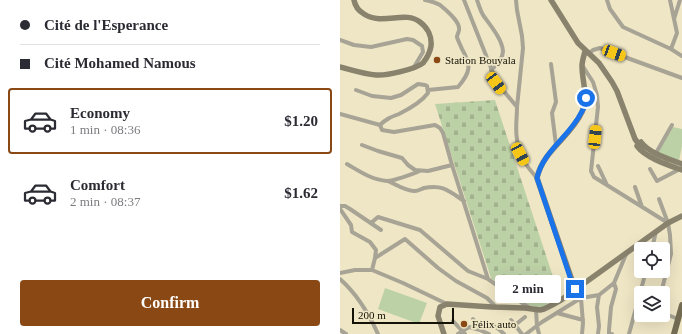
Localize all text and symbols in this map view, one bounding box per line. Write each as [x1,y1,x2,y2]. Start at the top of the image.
text: Cité de l'Esperance [44,17,168,33]
car [601,43,627,63]
place label: Station Bouyala [445,54,516,66]
text: Cité Mohamed Namous [44,55,196,71]
marker: Station Bouyala [432,55,442,65]
car [484,70,508,96]
route start [577,89,595,107]
icon: car [22,103,58,139]
text: Economy [70,105,130,121]
text: $1.20 [284,113,318,129]
text: 1 min · 08:36 [70,122,140,137]
car [588,124,602,150]
car [509,141,531,167]
icon: car [22,175,58,211]
text: Comfort [70,177,125,193]
text: $1.62 [284,185,318,201]
text: 2 min · 08:37 [70,194,140,209]
map controls [634,242,670,322]
button: locate [634,242,670,278]
callout: 2 min [495,275,561,303]
button: Confirm [20,280,320,326]
route end [566,280,584,298]
text: 2 min [512,281,544,296]
button: layers [634,286,670,322]
scale bar [352,306,454,325]
text: 200 m [358,309,386,321]
place label: Félix auto [472,318,517,330]
marker: Félix auto [459,319,469,329]

